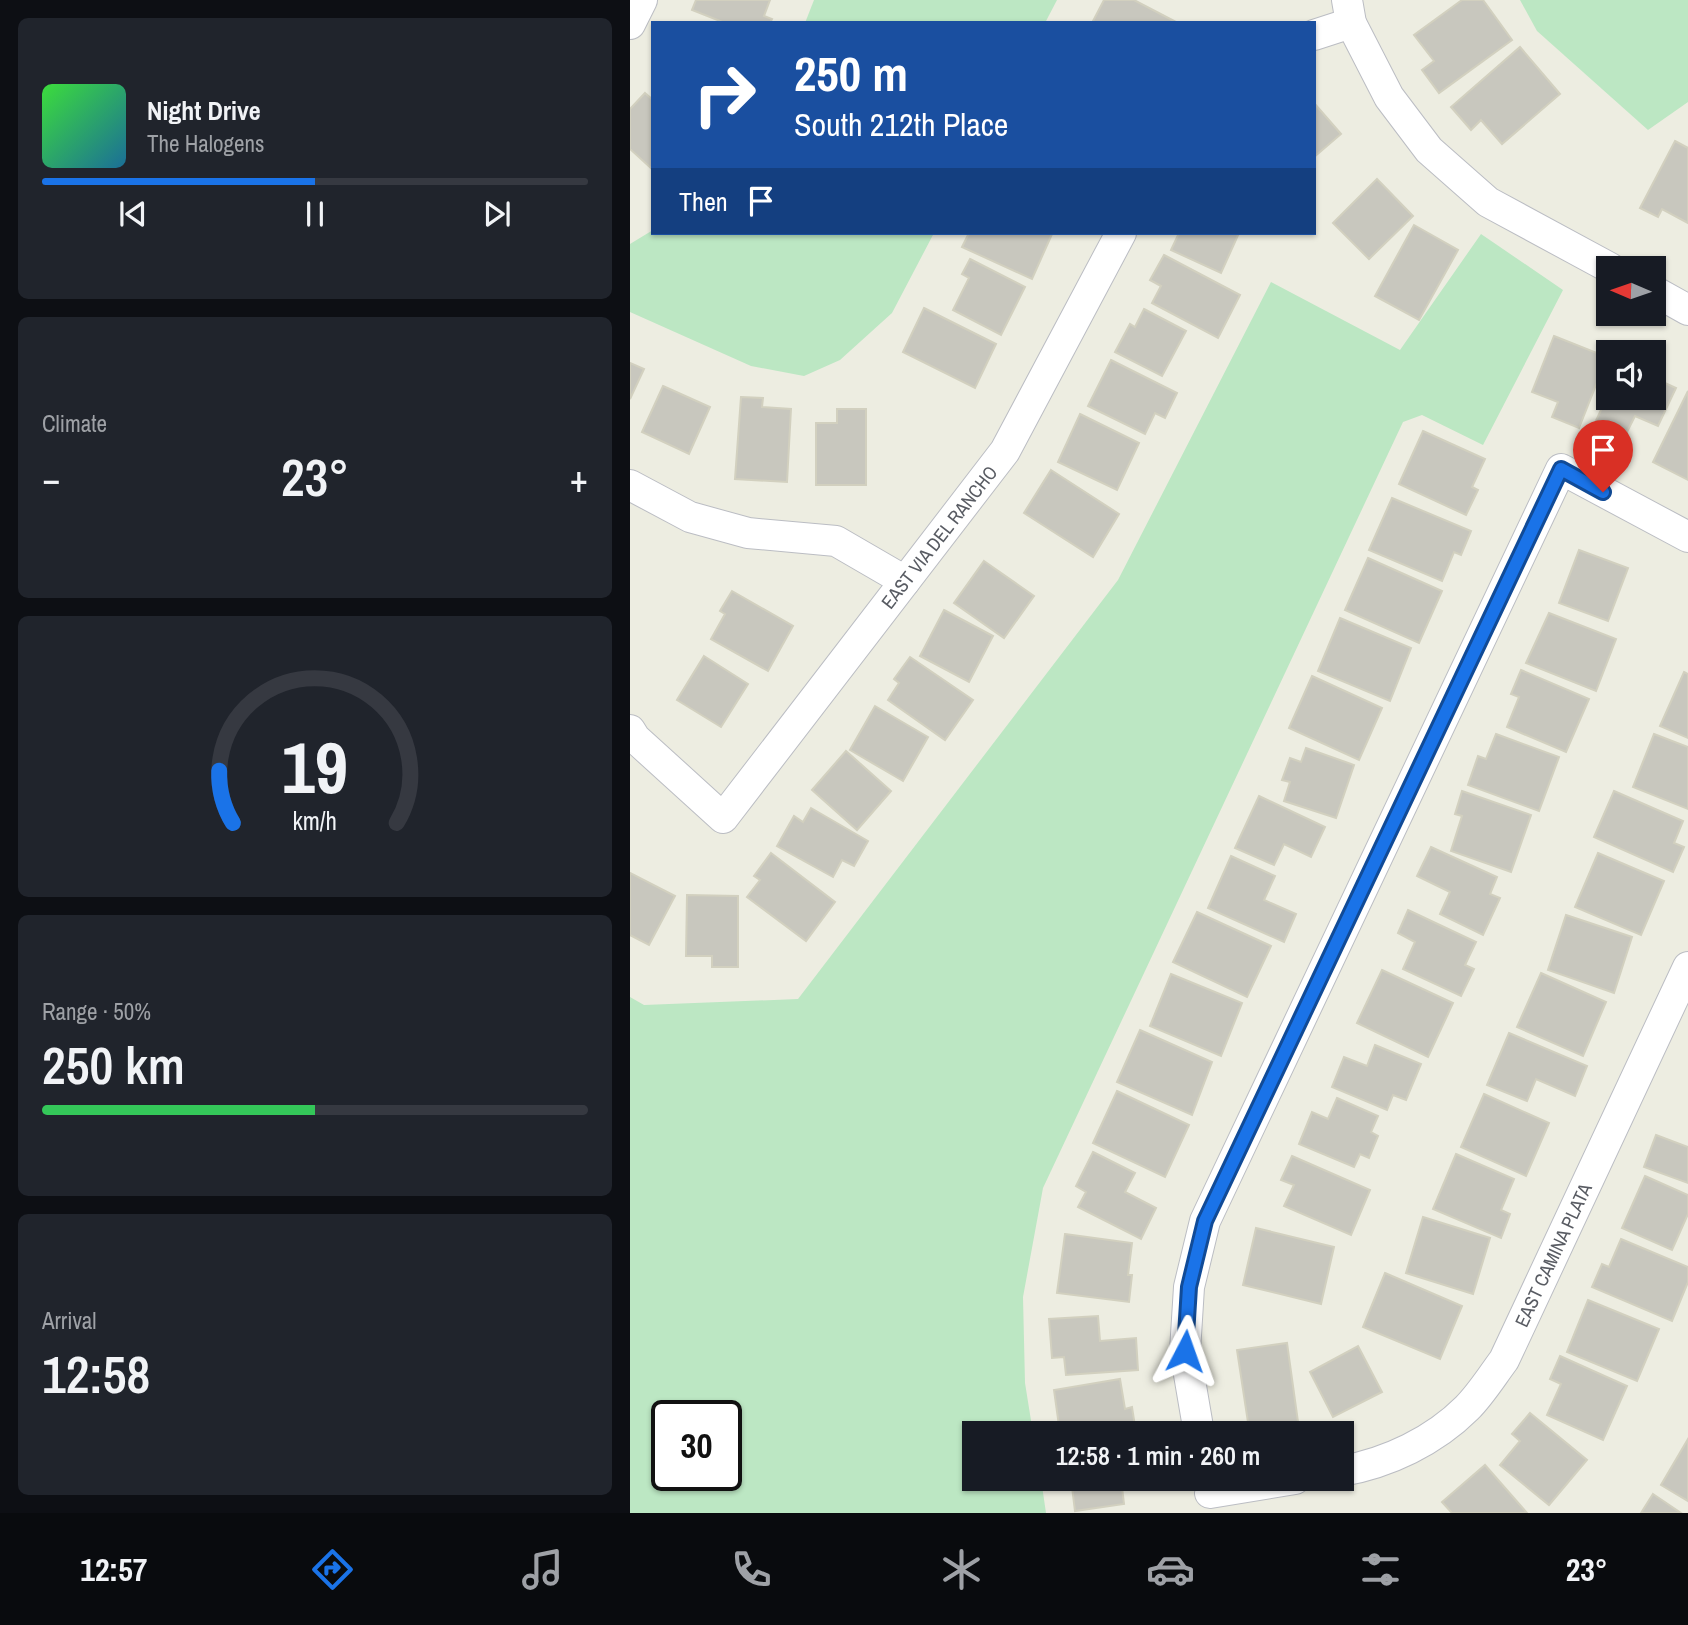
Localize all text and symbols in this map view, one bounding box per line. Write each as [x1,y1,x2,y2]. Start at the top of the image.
text: 250 m [794,40,908,106]
icon: right [679,49,770,140]
text: Night Drive [147,93,261,128]
text: South 212th Place [794,103,1008,146]
text: The Halogens [147,128,264,159]
icon: arrive [742,182,780,220]
text: Then [679,184,728,219]
icon: previous [114,195,152,233]
icon: pause [296,195,334,233]
icon: next [478,195,516,233]
north arrow [1596,256,1666,326]
map controls [1596,256,1666,410]
button: sound [1596,340,1666,410]
text: Climate [42,408,107,439]
pin [1573,420,1633,492]
icon: arrive [1584,431,1622,469]
text: 23° [281,442,349,512]
text: − [42,453,60,504]
text: + [570,453,588,504]
street label: EAST VIA DEL RANCHO [875,460,1003,614]
text: 19 [282,718,348,816]
text: km/h [293,803,337,837]
text: Range · 50% [42,996,151,1027]
text: 250 km [42,1030,185,1100]
street label: EAST CAMINA PLATA [1508,1178,1598,1331]
text: Arrival [42,1305,97,1336]
position arrow [1148,1314,1222,1388]
text: 12:58 [42,1339,150,1409]
speed limit sign: 30 [651,1400,742,1491]
text: 12:58 · 1 min · 260 m [1056,1438,1260,1473]
icon: directions [308,1545,357,1594]
icon: music [518,1545,567,1594]
icon: phone [727,1545,776,1594]
icon: climate [937,1545,986,1594]
icon: car [1146,1545,1195,1594]
icon: filters [1356,1545,1405,1594]
text: 12:57 [80,1548,147,1591]
text: 23° [1566,1548,1608,1591]

